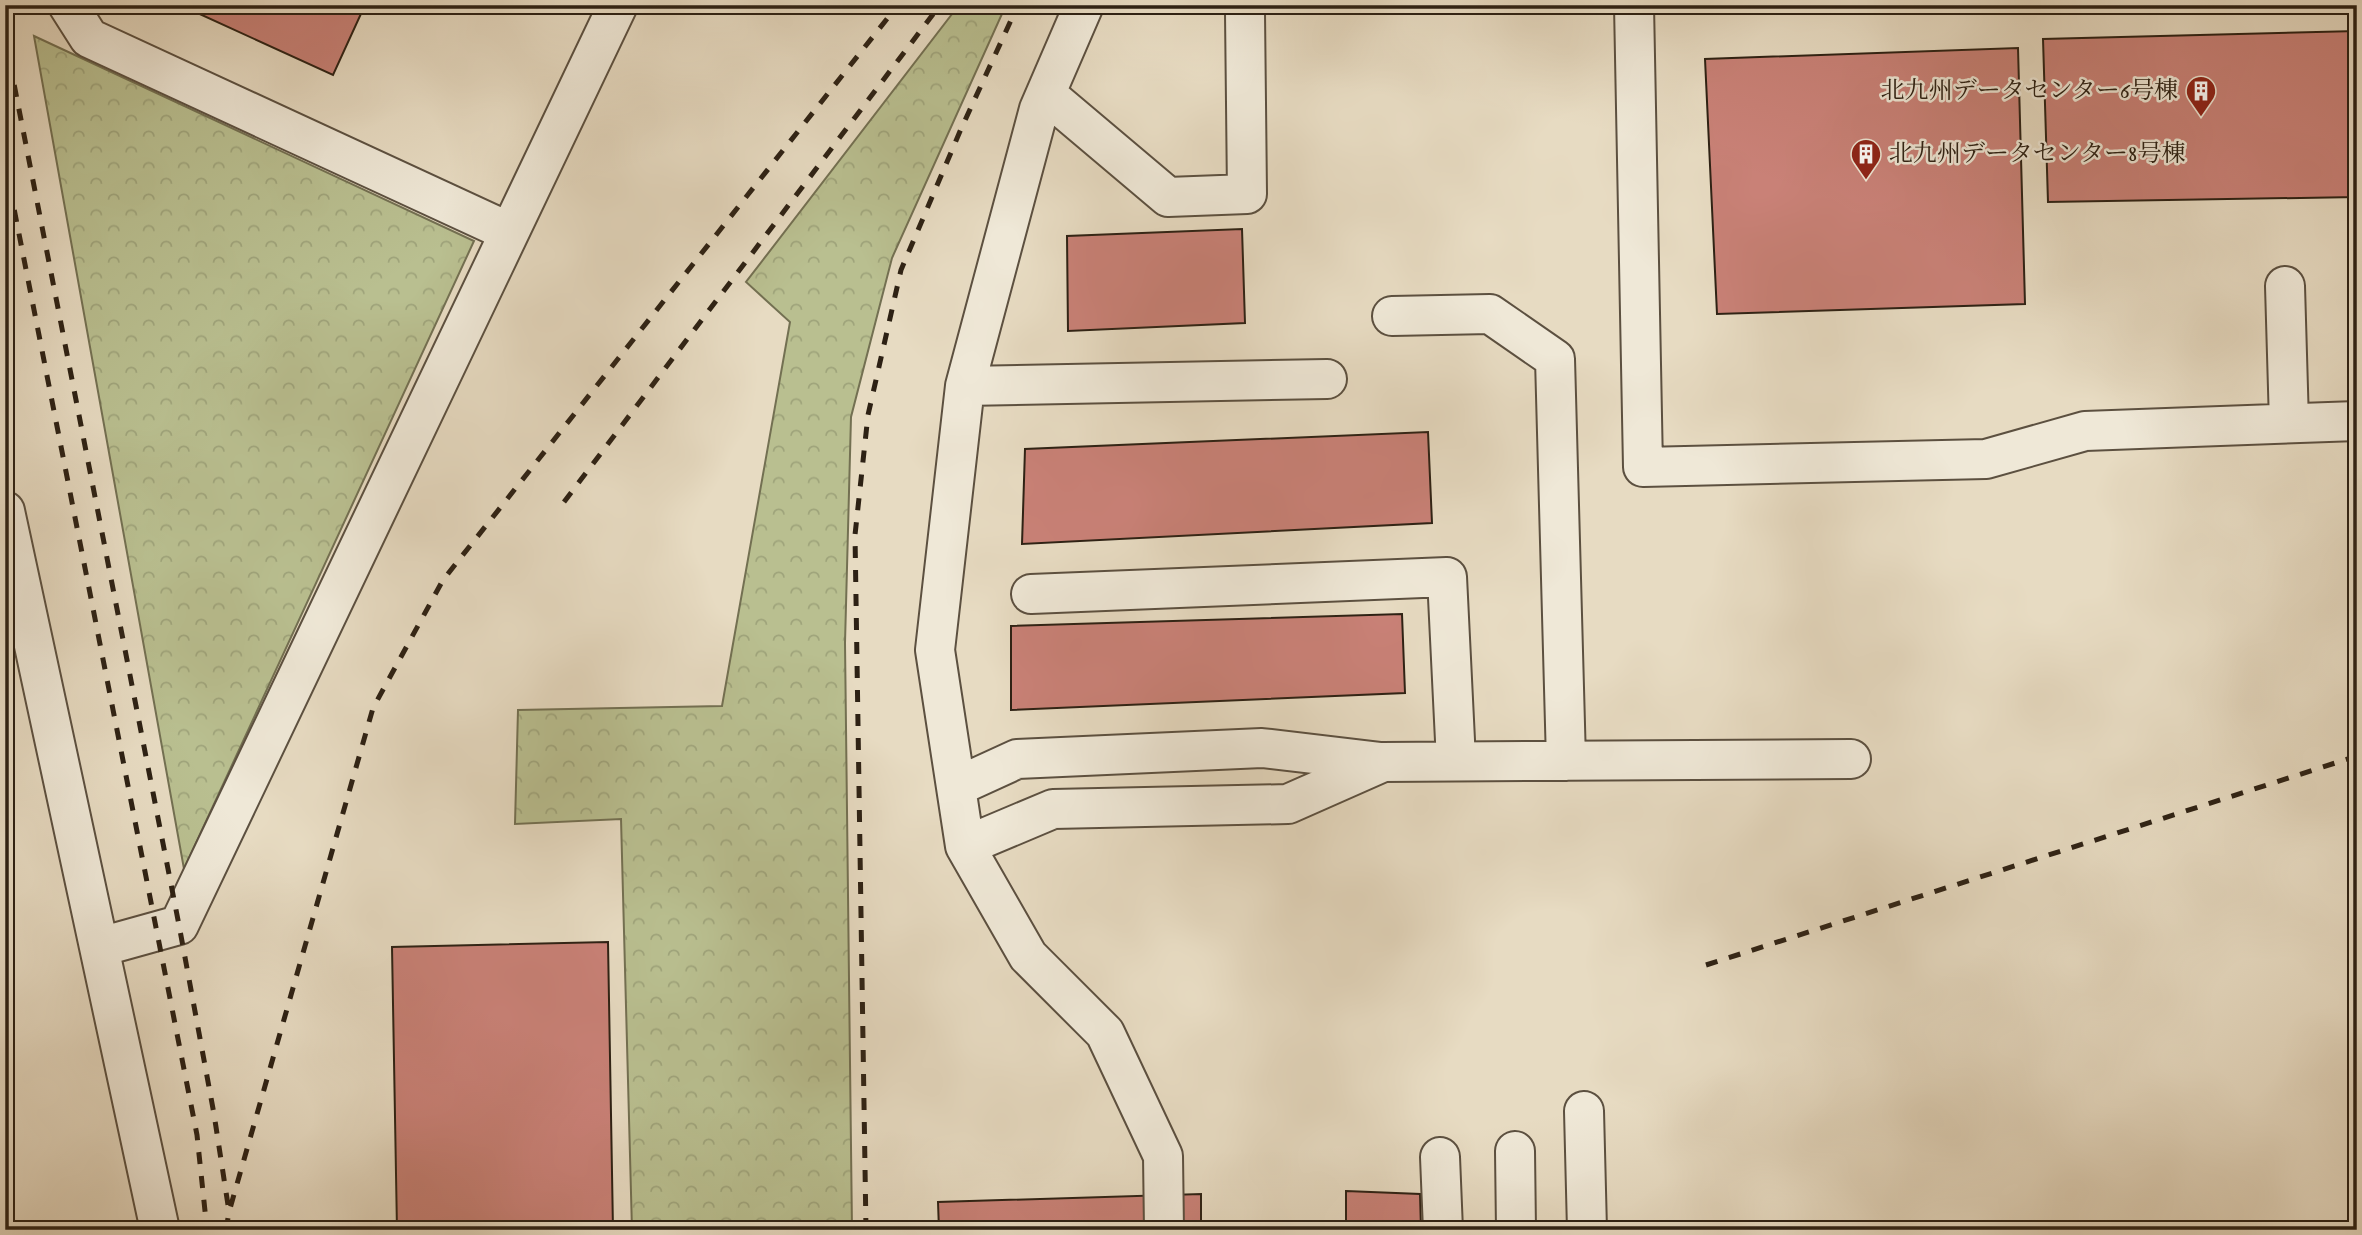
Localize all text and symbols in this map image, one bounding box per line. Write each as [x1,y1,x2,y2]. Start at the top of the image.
building icon: 北九州データセンター6号棟 [2184,74,2218,118]
place label: 北九州データセンター6号棟 [1881,76,2178,107]
building icon: 北九州データセンター8号棟 [1849,137,1883,181]
place label: 北九州データセンター8号棟 [1889,139,2185,170]

